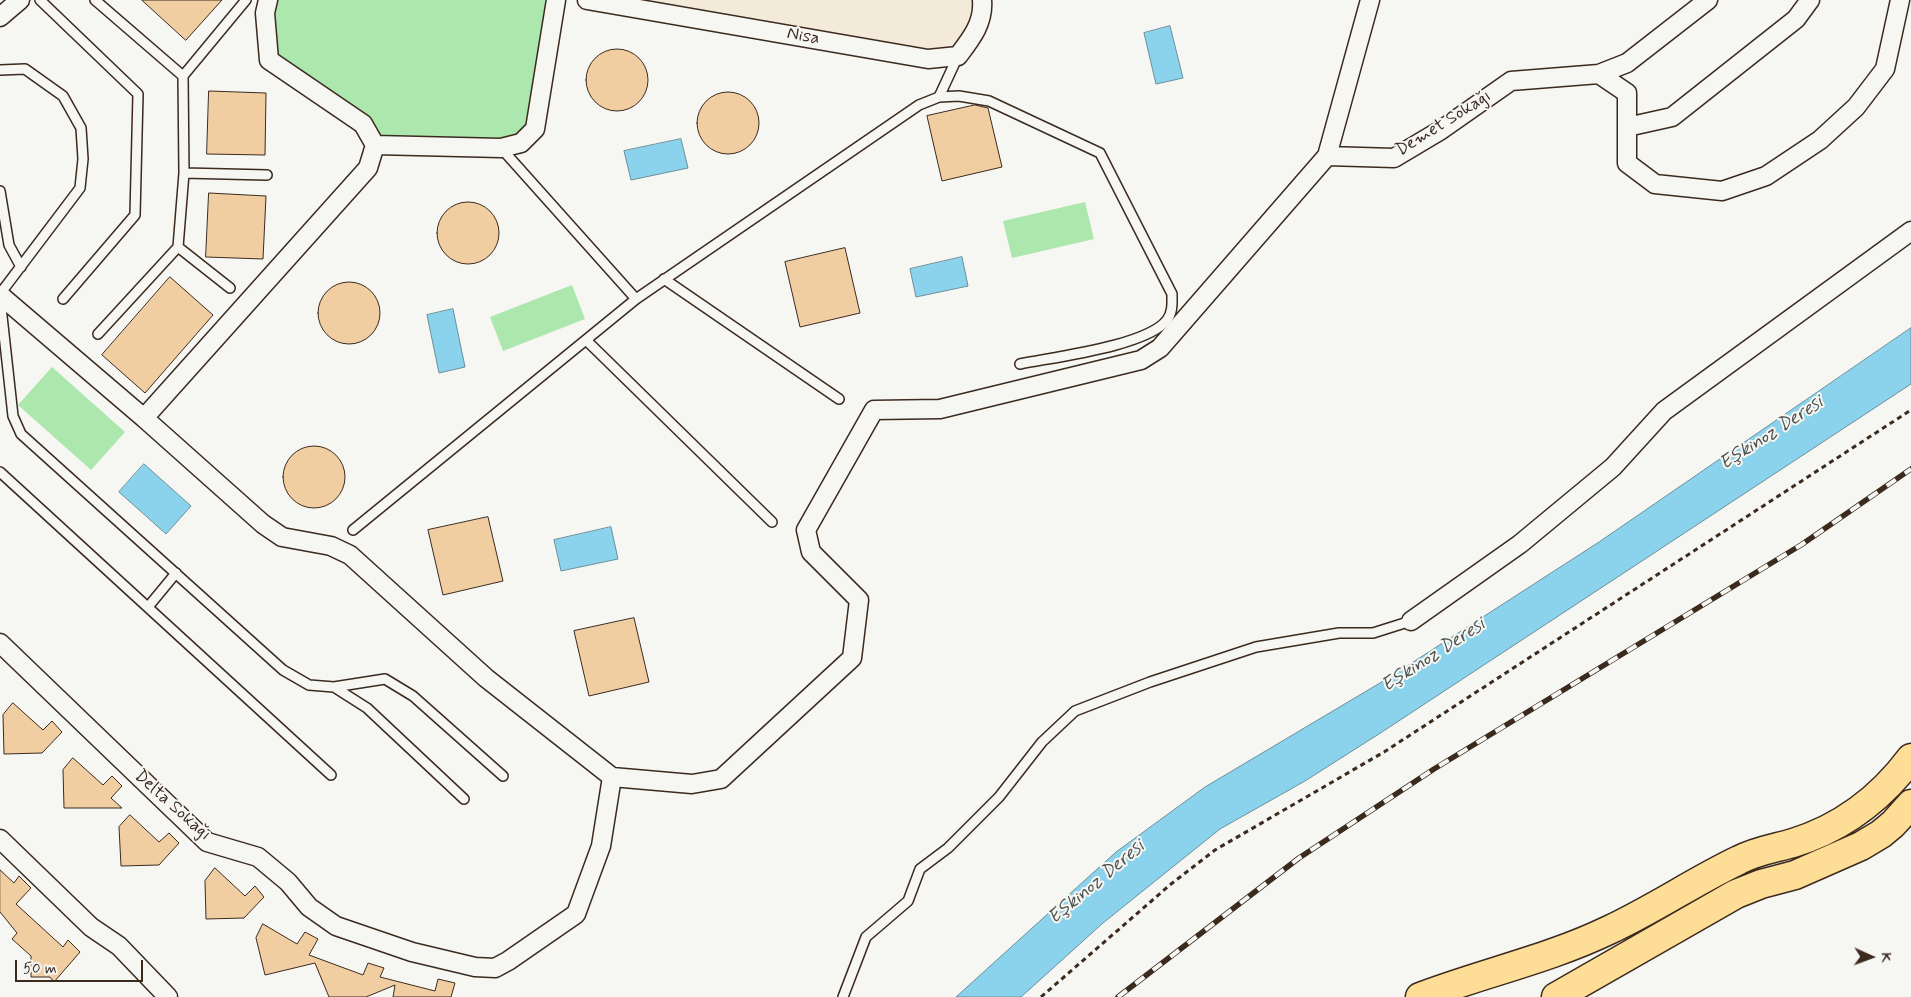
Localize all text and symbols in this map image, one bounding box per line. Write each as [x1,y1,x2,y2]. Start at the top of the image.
street label: Nisa [785,24,821,50]
street label: Demet Sokağı [1392,86,1496,162]
water label: Eşkinoz Deresi [1716,392,1828,476]
water label: Eşkinoz Deresi [1378,614,1490,698]
street label: Delta Sokağı [129,766,215,846]
water label: Eşkinoz Deresi [1044,836,1150,930]
north arrow [1846,932,1896,982]
scale bar [18,950,145,982]
text: K [1877,952,1895,963]
text: 50 m [23,959,57,979]

